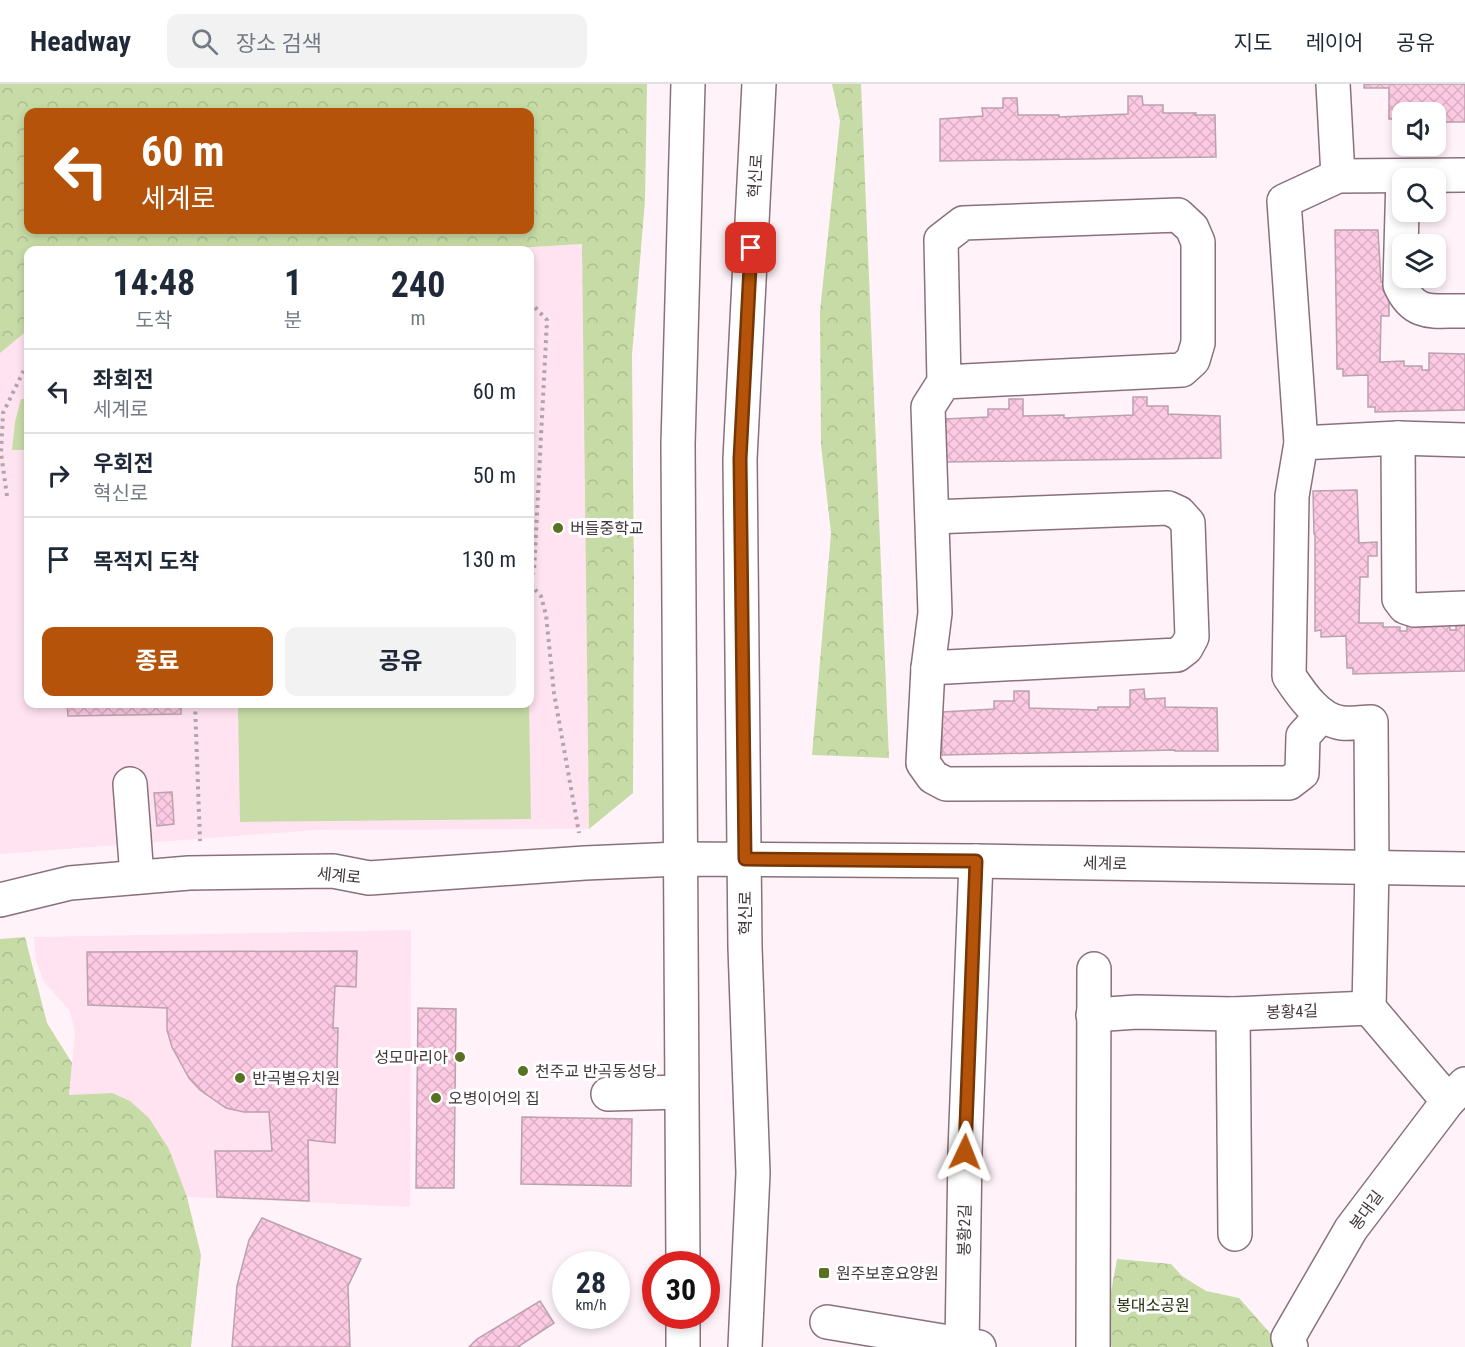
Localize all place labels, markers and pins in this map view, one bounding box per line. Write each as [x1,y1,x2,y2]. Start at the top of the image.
pin [725,222,776,273]
place label: 버들중학교 [570,519,644,538]
marker: 버들중학교 [551,521,565,535]
place label: 성모마리아 [374,1048,448,1067]
marker: 성모마리아 [453,1050,467,1064]
place label: 천주교 반곡동성당 [535,1062,657,1081]
marker: 천주교 반곡동성당 [516,1064,530,1078]
place label: 반곡별유치원 [252,1069,340,1088]
marker: 반곡별유치원 [233,1071,247,1085]
place label: 오병이어의 집 [448,1089,540,1108]
marker: 오병이어의 집 [429,1091,443,1105]
place label: 원주보훈요양원 [836,1264,939,1283]
marker: 원주보훈요양원 [817,1266,831,1280]

